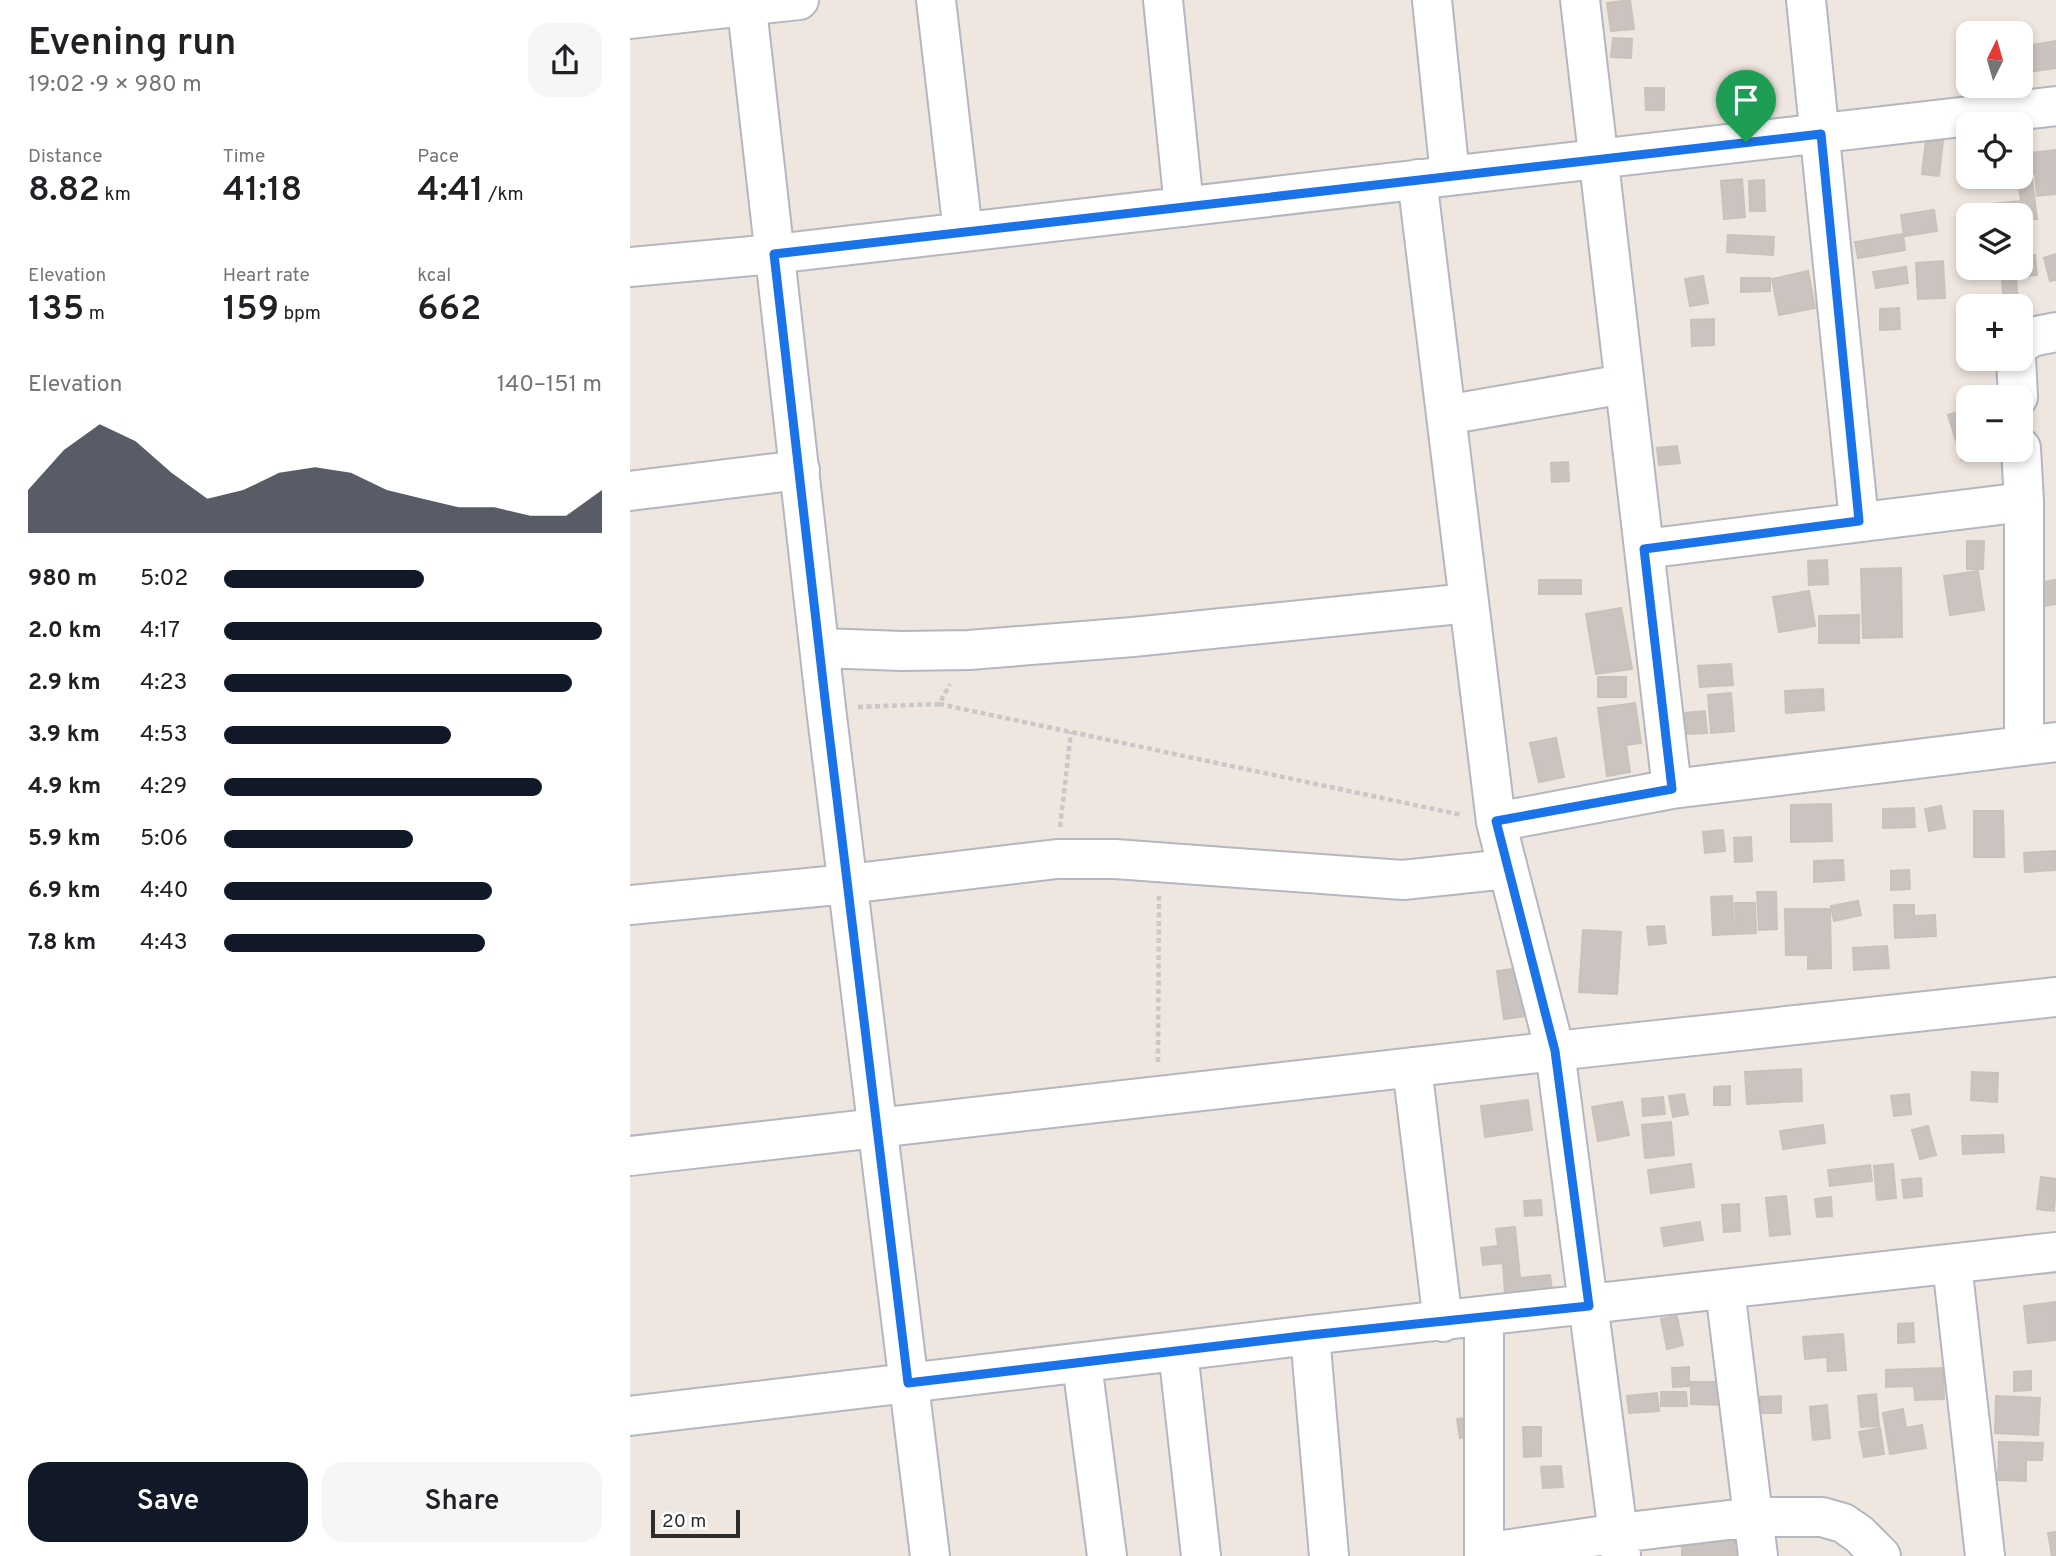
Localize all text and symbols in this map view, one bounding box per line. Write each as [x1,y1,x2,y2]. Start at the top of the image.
text: Evening run [28,20,236,69]
north arrow [1956,21,2034,98]
map controls [1956,21,2033,462]
button: share [528,23,602,97]
pin [1716,70,1776,142]
text: 19:02 · 9 × 980 m [28,71,202,100]
icon: arrive [1727,81,1765,119]
button: locate [1956,112,2033,189]
text: Distance [28,145,103,169]
text: Time [223,145,265,169]
text: Pace [417,145,459,169]
text: 8.82 [28,169,100,213]
text: 41:18 [223,169,302,213]
text: 4:41 [417,169,484,213]
text: km [100,183,131,207]
text: /km [484,183,524,207]
button: layers [1956,203,2033,280]
text: Elevation [28,264,106,288]
text: Heart rate [223,264,310,288]
text: kcal [417,264,451,288]
text: 135 [28,288,84,332]
text: 159 [223,288,279,332]
text: 662 [417,288,481,332]
button: + [1956,294,2033,371]
text: m [84,302,105,326]
text: bpm [279,302,321,326]
text: Elevation [28,371,123,400]
text: 140–151 m [497,371,602,400]
button: − [1956,385,2033,462]
text: 980 m [28,565,97,594]
text: 5:02 [140,565,188,594]
text: 2.0 km [28,617,102,646]
text: 4:17 [140,617,180,646]
text: 2.9 km [28,669,101,698]
text: 4:23 [140,669,187,698]
text: 3.9 km [28,721,100,750]
text: 4:53 [140,721,188,750]
text: 4.9 km [28,773,101,802]
text: 4:29 [140,773,187,802]
text: 5.9 km [28,825,101,854]
text: 5:06 [140,825,188,854]
text: 6.9 km [28,877,101,906]
text: 4:40 [140,877,189,906]
text: 7.8 km [28,929,96,958]
text: 4:43 [140,929,188,958]
button: Save [28,1462,308,1542]
button: Share [322,1462,602,1542]
scale bar [651,1507,740,1539]
text: 20 m [662,1510,706,1534]

